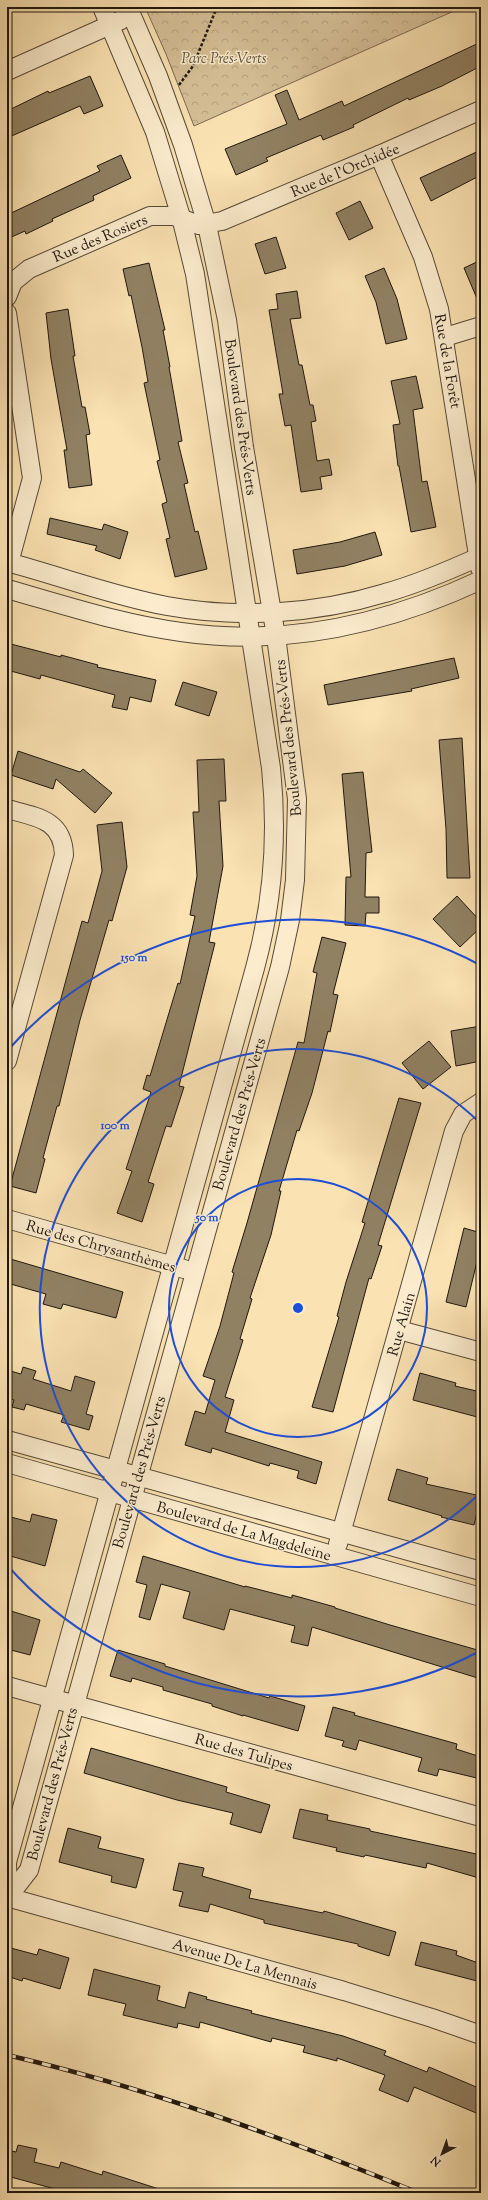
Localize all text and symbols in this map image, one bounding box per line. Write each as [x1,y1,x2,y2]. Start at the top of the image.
park label: Parc Prés-Verts [181,49,267,70]
street label: Rue de l'Orchidée [288,139,403,204]
street label: Rue des Rosiers [50,210,151,269]
street label: Rue de la Forêt [428,312,465,410]
street label: Boulevard des Prés-Verts [218,338,261,497]
street label: Boulevard des Prés-Verts [271,658,308,817]
text: 150 m [119,949,148,967]
street label: Boulevard des Prés-Verts [209,1036,272,1193]
text: 100 m [99,1117,130,1135]
text: 50 m [195,1209,219,1227]
street label: Rue des Chrysanthèmes [23,1216,178,1279]
street label: Rue Alain [383,1290,422,1359]
centre of rings [291,1301,305,1315]
street label: Boulevard des Prés-Verts [109,1394,172,1551]
street label: Boulevard de La Magdeleine [154,1497,333,1567]
street label: Boulevard des Prés-Verts [23,1705,84,1863]
street label: Rue des Tulipes [192,1729,295,1777]
street label: Avenue De La Mennais [170,1935,320,1996]
north arrow [422,2134,462,2174]
text: N [427,2152,445,2170]

